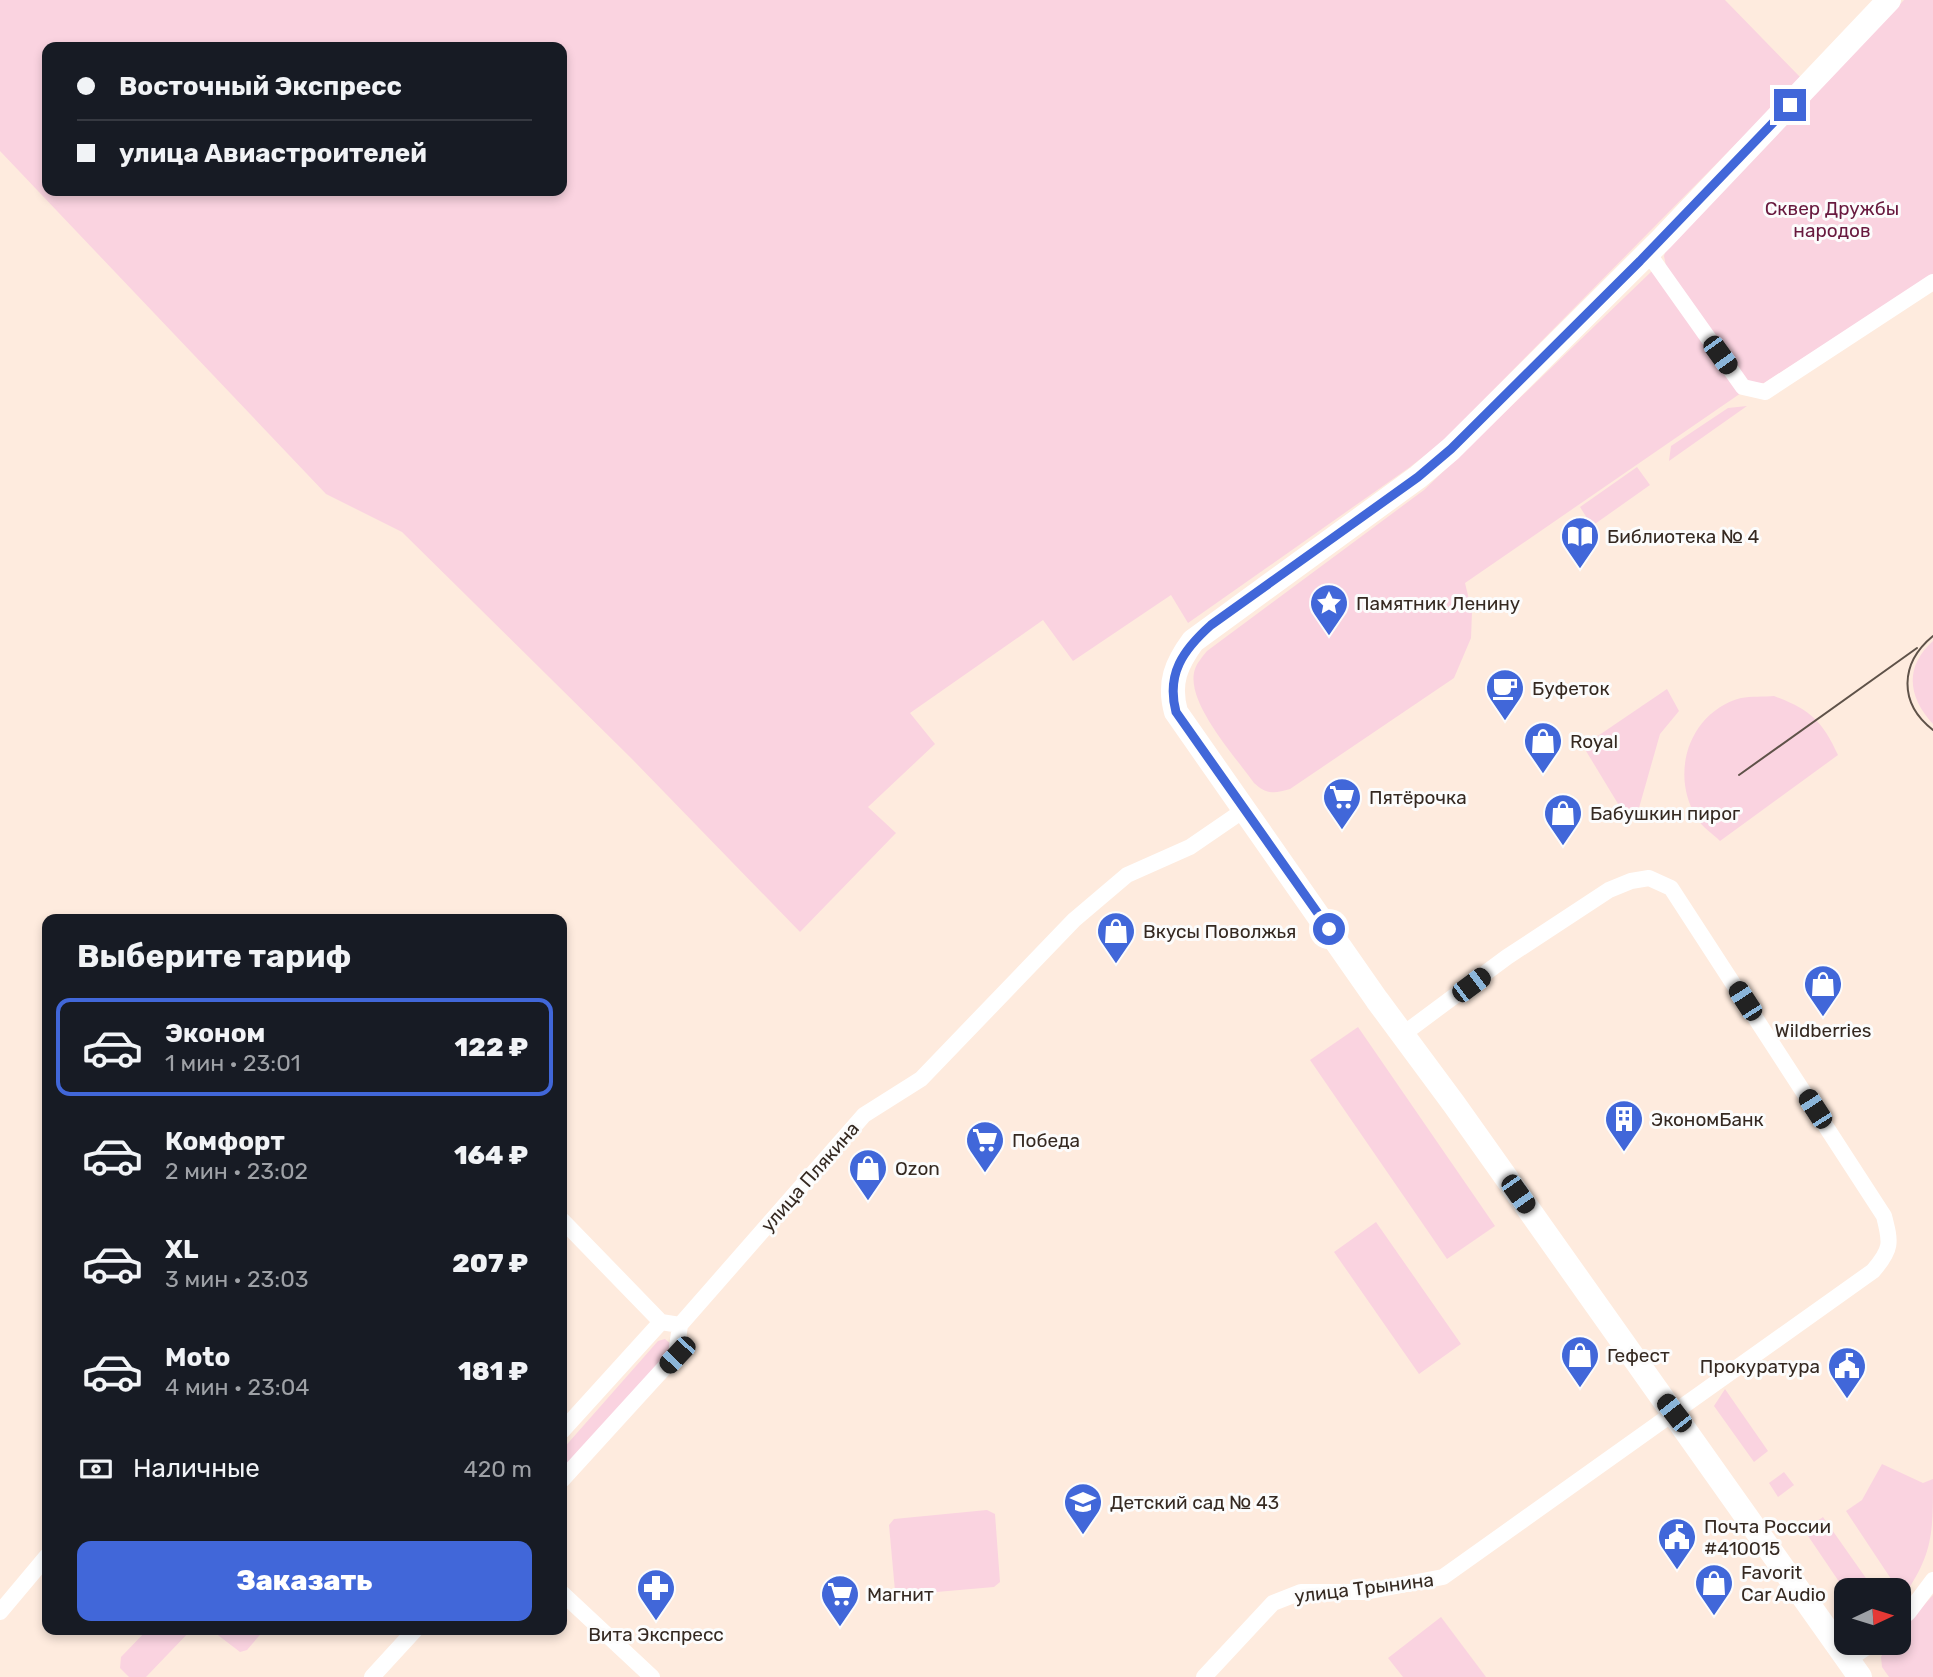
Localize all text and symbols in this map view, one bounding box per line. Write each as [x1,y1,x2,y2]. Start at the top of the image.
text: Восточный Экспресс [119,71,402,102]
route end [1774,89,1806,121]
text: улица Авиастроителей [119,138,427,169]
park label: Сквер Дружбы народов [1765,197,1899,242]
car [1700,332,1741,378]
library icon: Библиотека № 4 [1559,515,1601,570]
place label: Библиотека № 4 [1607,525,1760,548]
place icon: Памятник Ленину [1308,582,1350,637]
place label: Памятник Ленину [1356,592,1520,615]
cafe icon: Буфеток [1484,667,1526,722]
place label: Буфеток [1532,677,1610,700]
shop icon: Royal [1522,720,1564,775]
place label: Royal [1570,730,1618,753]
supermarket icon: Пятёрочка [1321,776,1363,831]
place label: Пятёрочка [1369,786,1467,809]
shop icon: Бабушкин пирог [1542,792,1584,847]
place label: Бабушкин пирог [1590,802,1740,825]
shop icon: Вкусы Поволжья [1095,910,1137,965]
route start [1313,913,1345,945]
place label: Вкусы Поволжья [1143,920,1296,943]
text: Выберите тариф [77,937,351,975]
shop icon: Wildberries [1802,963,1844,1018]
car [1448,964,1495,1006]
car [1725,978,1766,1024]
icon: car [81,1016,144,1079]
text: Эконом [165,1018,265,1049]
place label: Wildberries [1774,1019,1872,1042]
text: 122 ₽ [455,1032,528,1063]
text: 1 мин · 23:01 [165,1049,301,1077]
car [1795,1086,1836,1132]
building icon: ЭкономБанк [1603,1098,1645,1153]
place label: ЭкономБанк [1651,1108,1764,1131]
street label: улица Плякина [756,1117,864,1237]
supermarket icon: Победа [964,1119,1006,1174]
icon: car [81,1124,144,1187]
text: Комфорт [165,1126,285,1157]
place label: Победа [1012,1129,1080,1152]
text: 164 ₽ [454,1140,528,1171]
shop icon: Ozon [847,1147,889,1202]
text: 2 мин · 23:02 [165,1157,308,1185]
place label: Ozon [895,1157,940,1180]
car [1498,1171,1539,1217]
icon: car [81,1232,144,1295]
text: XL [165,1234,198,1265]
text: 207 ₽ [452,1248,528,1279]
text: 3 мин · 23:03 [165,1265,309,1293]
car [655,1332,700,1378]
shop icon: Гефест [1559,1334,1601,1389]
icon: car [81,1340,144,1403]
text: Moto [165,1342,230,1373]
place label: Гефест [1607,1344,1670,1367]
public building icon: Прокуратура [1826,1345,1868,1400]
place label: Прокуратура [1700,1355,1820,1378]
text: 181 ₽ [458,1356,528,1387]
text: 4 мин · 23:04 [165,1373,310,1401]
car [1653,1390,1696,1436]
icon: cash [77,1450,115,1488]
text: Наличные [133,1453,260,1484]
text: 420 m [464,1455,532,1483]
school or university icon: Детский сад № 43 [1062,1481,1104,1536]
place label: Детский сад № 43 [1110,1491,1279,1514]
place label: Почта России #410015 [1704,1515,1831,1560]
public building icon: Почта России #410015 [1656,1516,1698,1571]
button: Заказать [77,1541,532,1621]
place label: Favorit Car Audio [1741,1561,1826,1606]
shop icon: Favorit Car Audio [1693,1562,1735,1617]
pharmacy icon: Вита Экспресс [635,1567,677,1622]
street label: улица Трынина [1293,1568,1435,1608]
supermarket icon: Магнит [819,1573,861,1628]
north arrow [1834,1578,1911,1656]
map controls [1834,1578,1911,1655]
place label: Магнит [867,1583,934,1606]
place label: Вита Экспресс [588,1623,724,1646]

